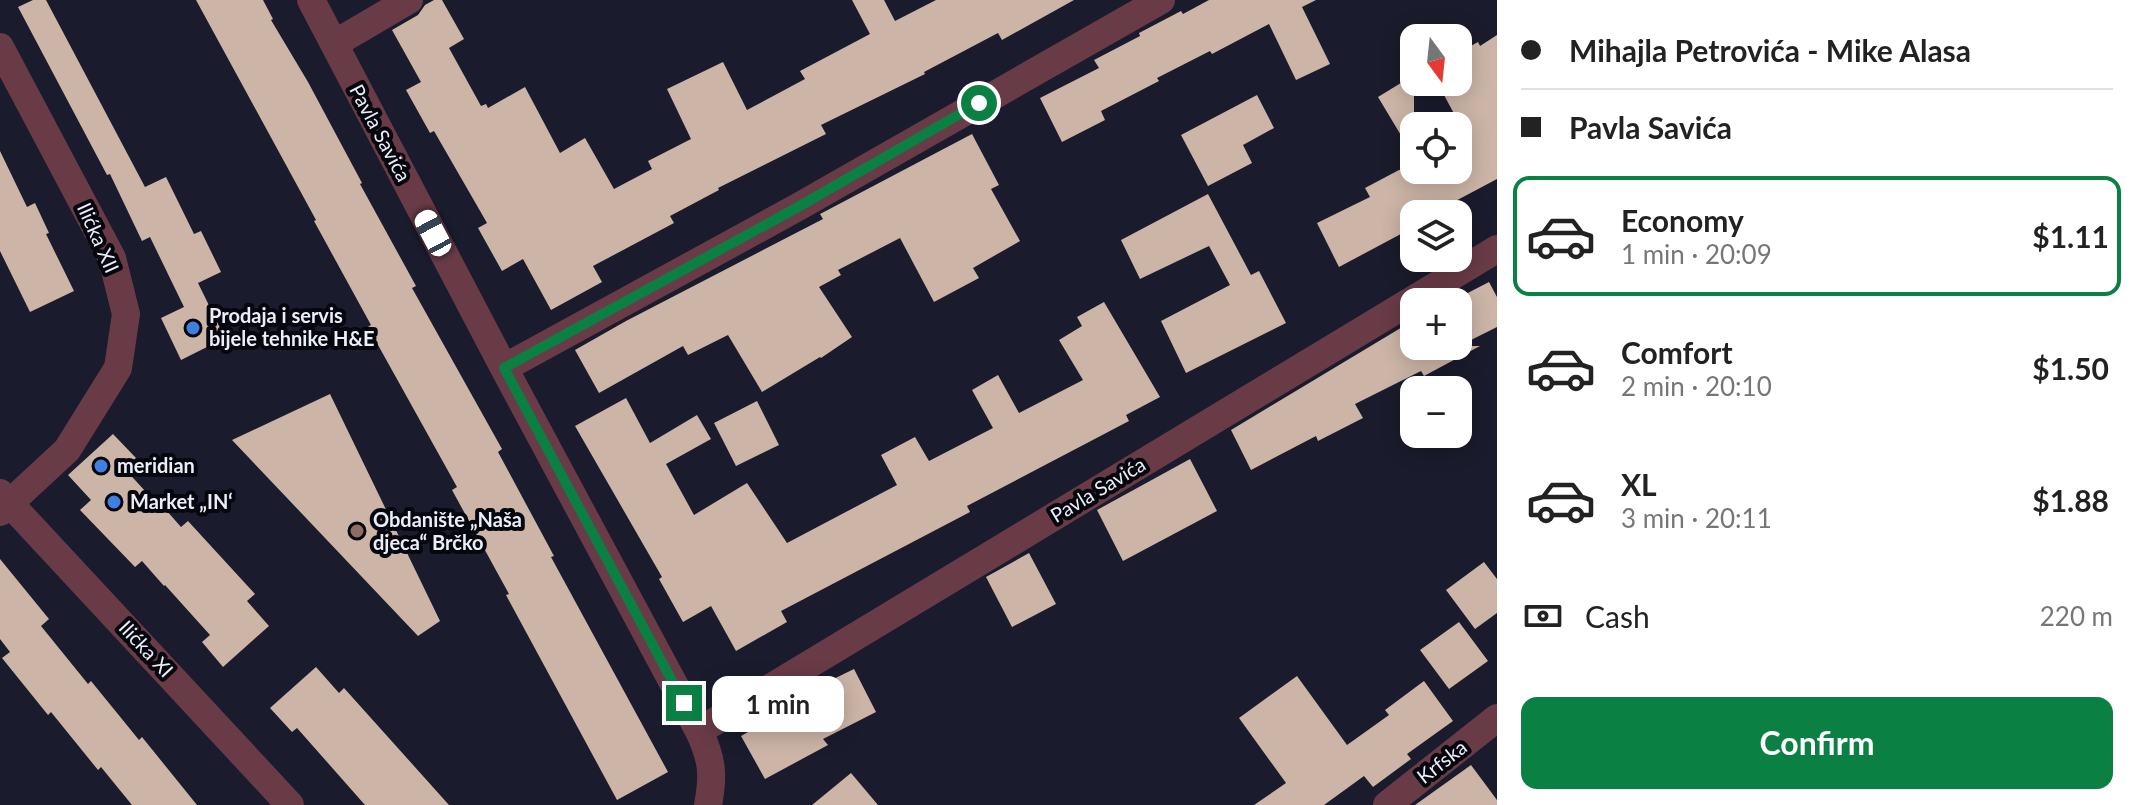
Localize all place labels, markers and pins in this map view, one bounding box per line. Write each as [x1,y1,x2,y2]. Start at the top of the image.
place label: Prodaja i servis bijele tehnike H&E [209,303,374,350]
marker: Prodaja i servis bijele tehnike H&E [184,319,202,337]
place label: meridian [117,453,195,477]
marker: meridian [92,457,110,475]
place label: Market „IN‘ [130,489,233,513]
marker: Market „IN‘ [105,493,123,511]
place label: Obdanište „Naša djeca“ Brčko [373,507,522,554]
marker: Obdanište „Naša djeca“ Brčko [348,522,366,540]

